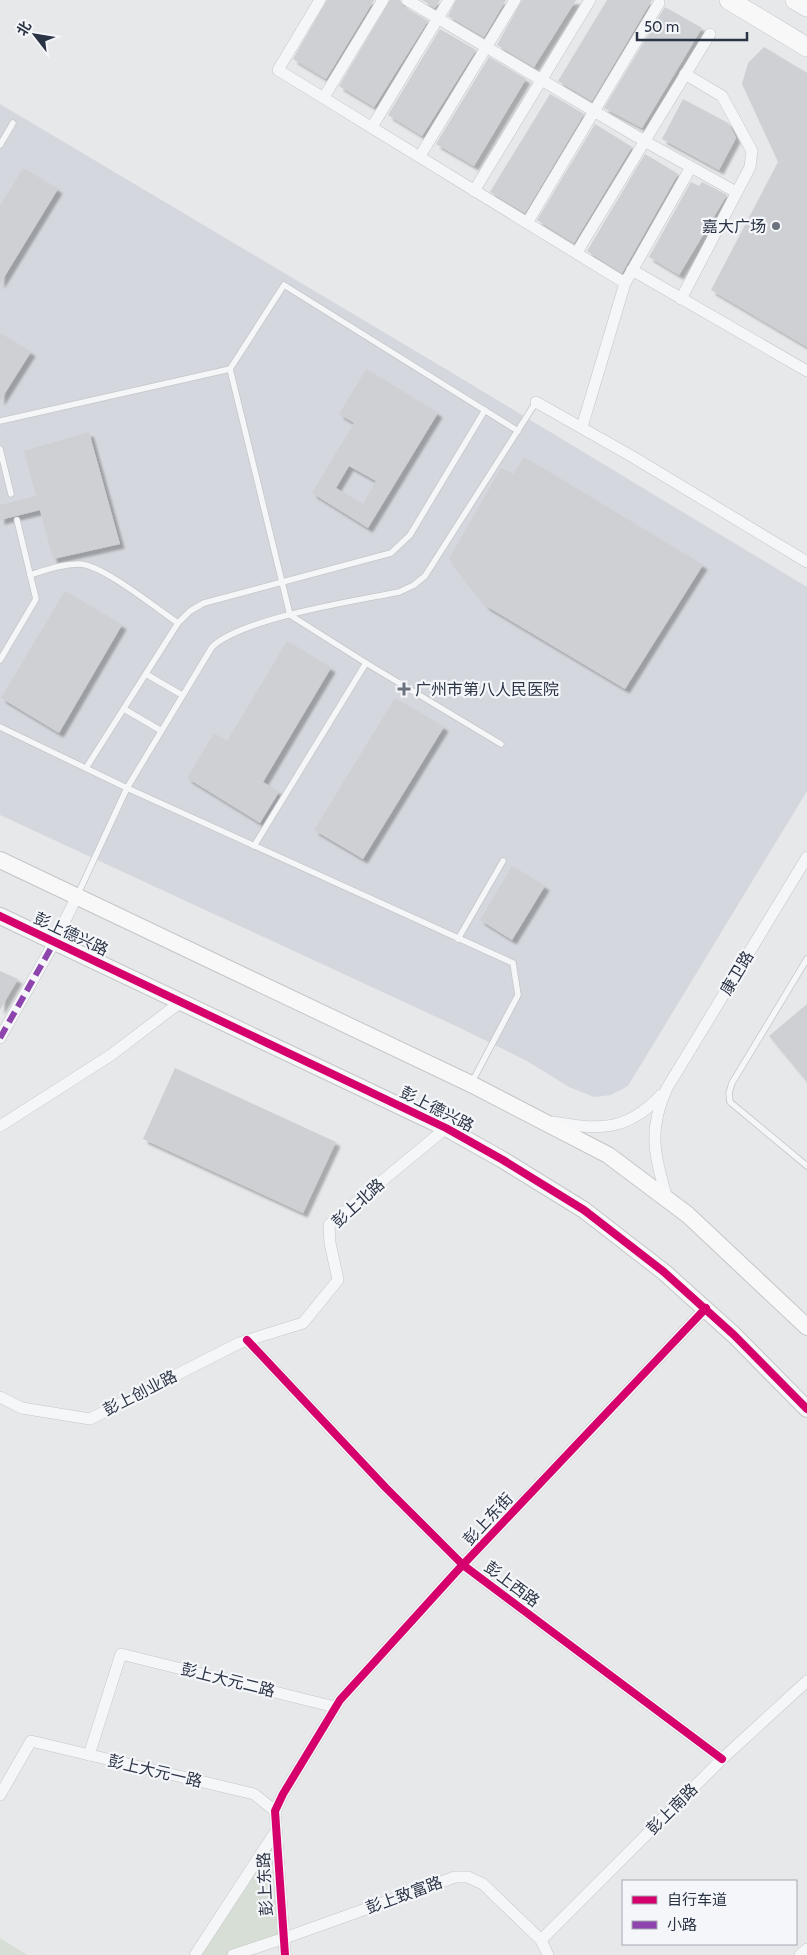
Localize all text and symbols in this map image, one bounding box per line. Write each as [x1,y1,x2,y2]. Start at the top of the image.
north arrow [10,10,60,60]
scale bar [637,10,747,42]
text: 北 [13,18,35,39]
text: 50 m [644,18,679,36]
place label: 嘉大广场 [702,217,766,236]
marker: 嘉大广场 [770,220,782,232]
place label: 广州市第八人民医院 [415,680,559,699]
marker: 广州市第八人民医院 [397,682,411,696]
street label: 彭上德兴路 [31,908,111,960]
street label: 康卫路 [716,948,758,998]
street label: 彭上德兴路 [397,1082,477,1136]
street label: 彭上北路 [328,1175,388,1231]
street label: 彭上创业路 [100,1366,180,1420]
street label: 彭上东街 [459,1489,517,1549]
street label: 彭上西路 [481,1557,543,1611]
street label: 彭上大元二路 [179,1659,277,1701]
street label: 彭上大元一路 [106,1751,204,1791]
street label: 彭上南路 [643,1780,701,1838]
street label: 彭上东路 [254,1852,276,1916]
street label: 彭上致富路 [363,1872,445,1918]
legend [622,1880,797,1945]
text: 自行车道 [667,1891,727,1909]
text: 小路 [667,1916,697,1934]

